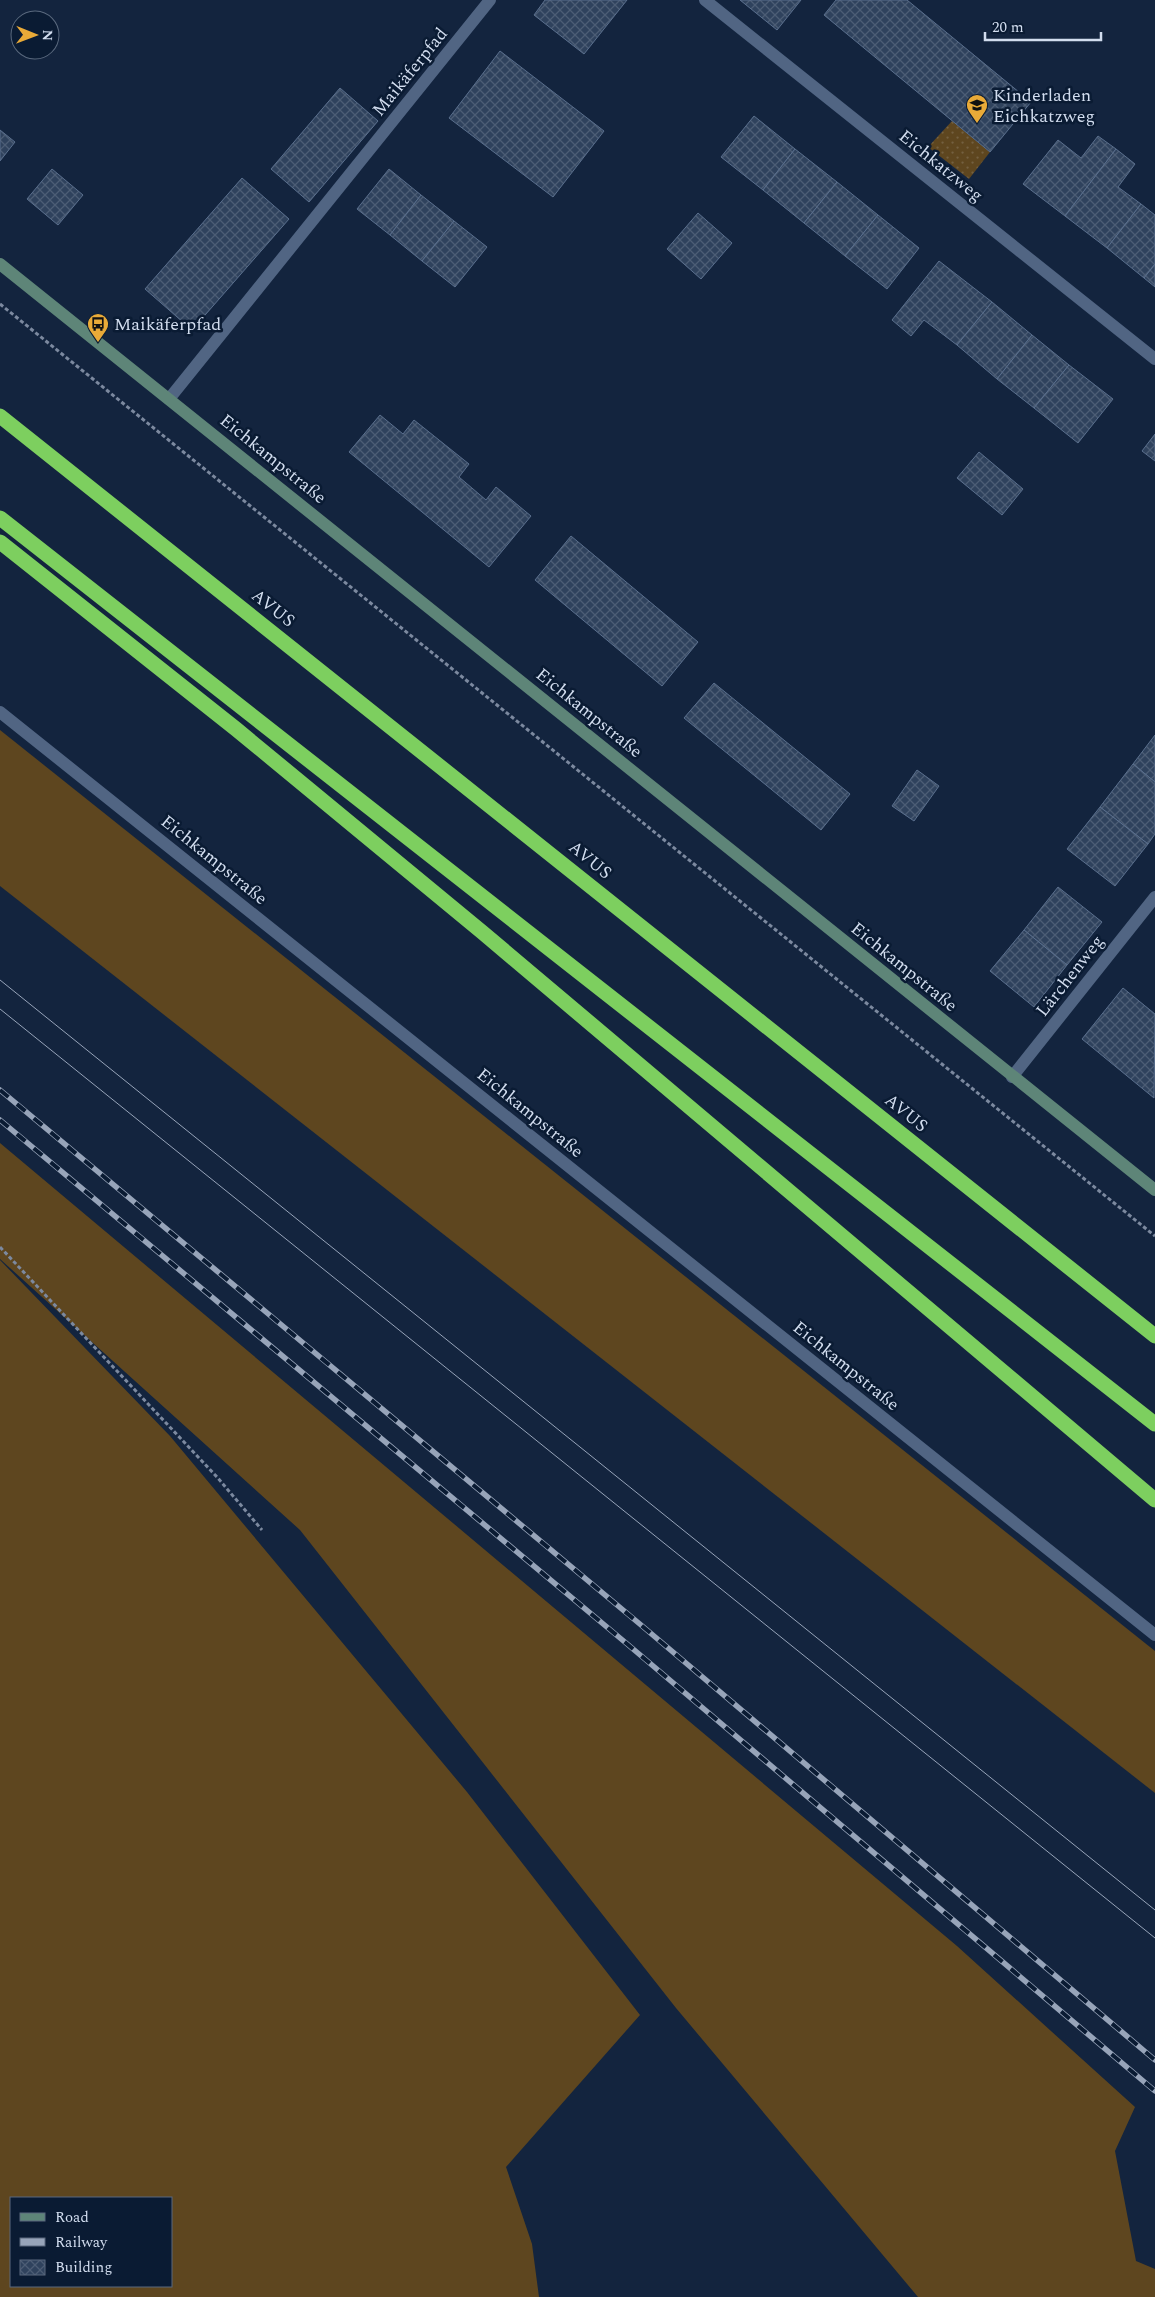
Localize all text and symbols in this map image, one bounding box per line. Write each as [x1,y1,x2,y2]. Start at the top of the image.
north arrow [10,10,60,60]
scale bar [985,10,1101,42]
text: 20 m [992,16,1024,39]
street label: Maikäferpfad [366,22,454,122]
text: N [37,29,58,41]
place label: Kinderladen Eichkatzweg [993,82,1095,130]
school or university icon: Kinderladen Eichkatzweg [965,93,989,124]
street label: Eichkatzweg [893,123,989,209]
place label: Maikäferpfad [114,311,221,338]
bus stop icon: Maikäferpfad [86,312,110,343]
street label: Eichkampstraße [214,407,332,511]
street label: AVUS [245,582,301,634]
street label: Eichkampstraße [530,661,648,765]
street label: Eichkampstraße [155,808,273,912]
street label: AVUS [562,834,618,886]
street label: Eichkampstraße [845,915,963,1019]
street label: Lärchenweg [1029,929,1111,1023]
street label: Eichkampstraße [471,1061,589,1165]
street label: AVUS [878,1087,934,1139]
street label: Eichkampstraße [787,1314,905,1418]
legend [10,2197,172,2287]
text: Road [55,2206,89,2229]
text: Railway [55,2231,108,2254]
text: Building [55,2256,112,2279]

